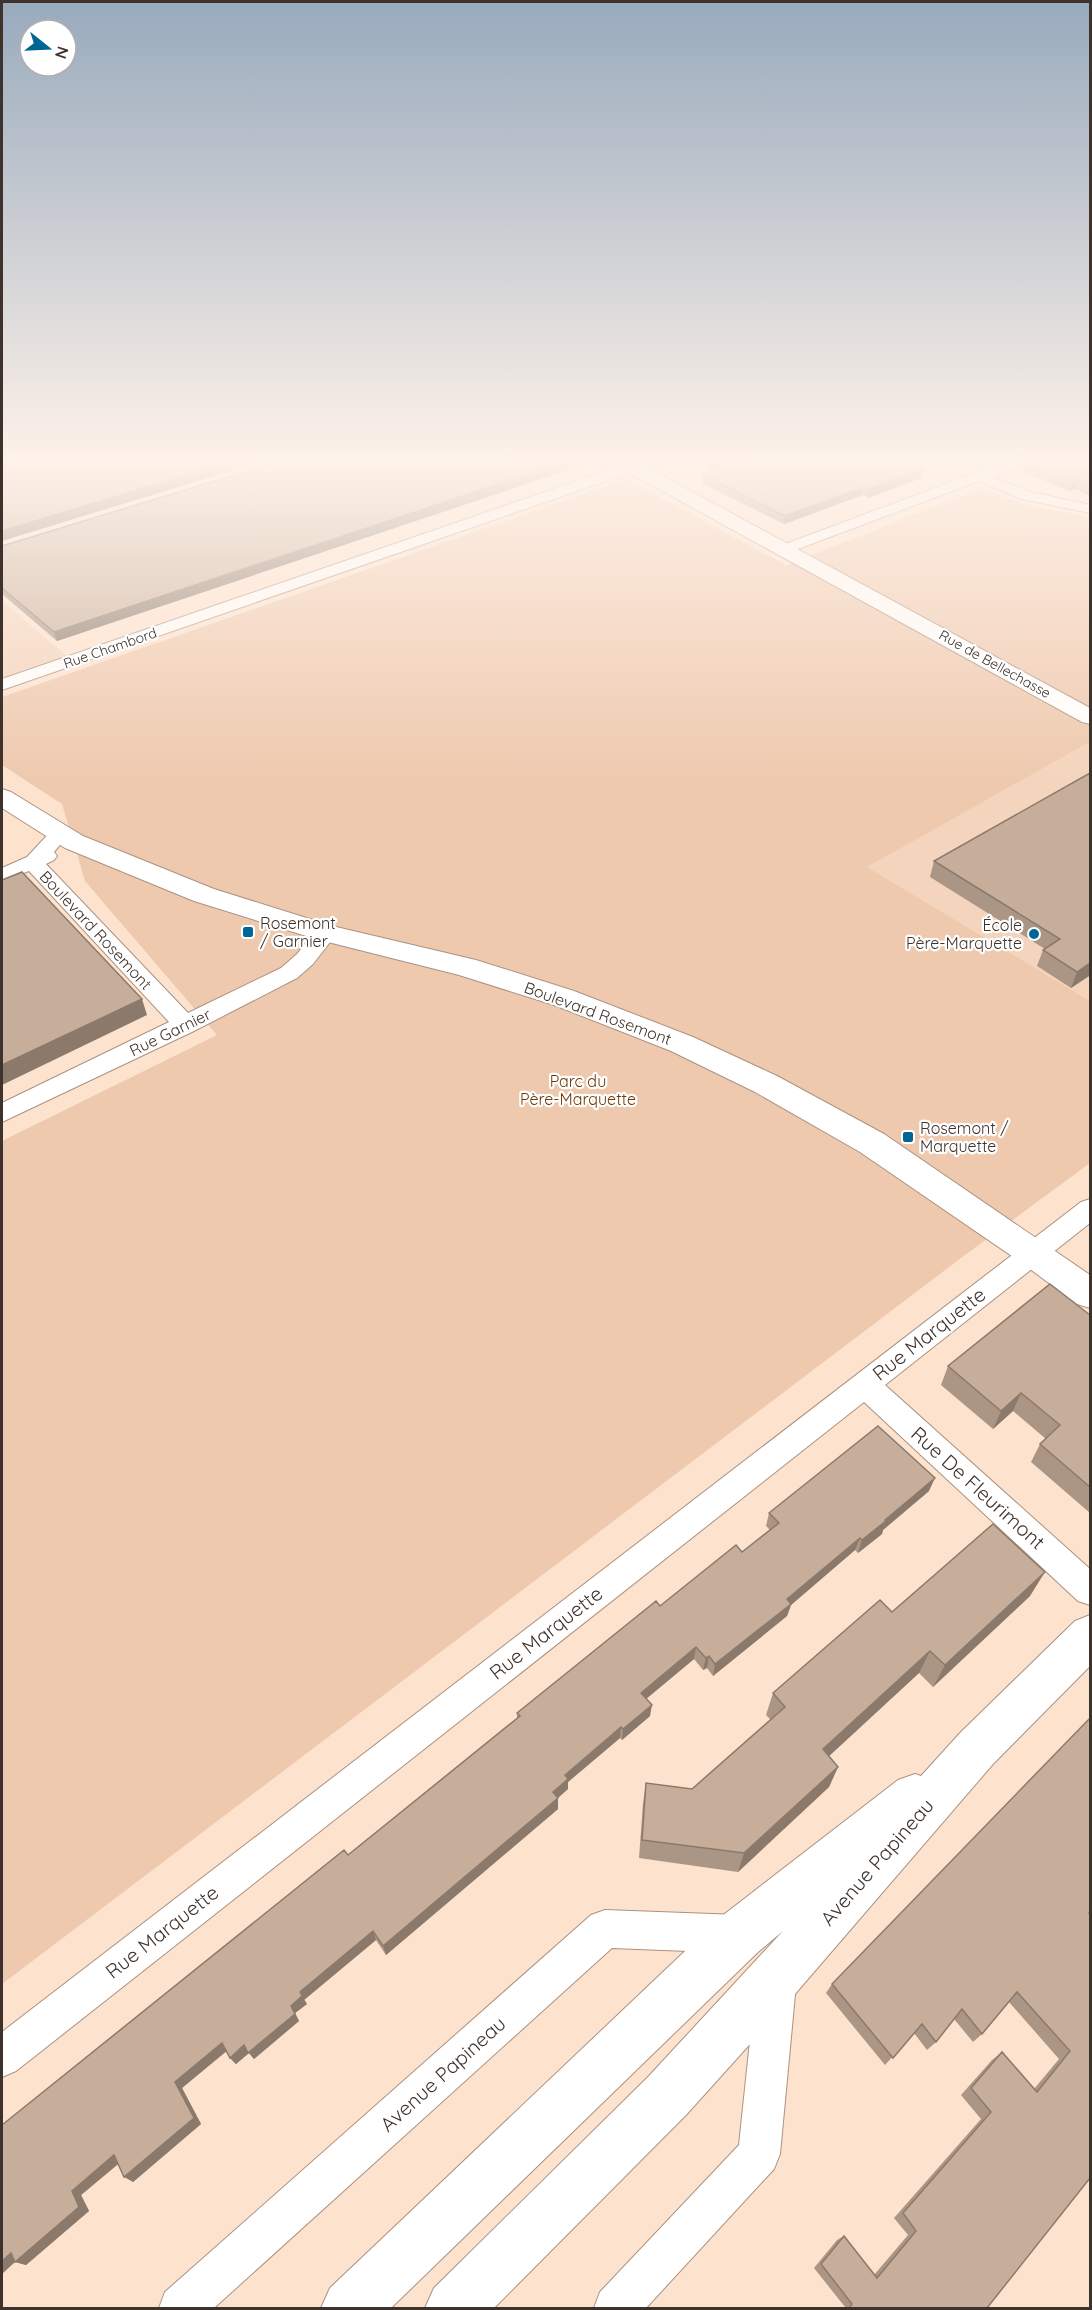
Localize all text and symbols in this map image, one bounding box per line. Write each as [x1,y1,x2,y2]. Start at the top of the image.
north arrow [18,18,78,78]
text: N [51,44,74,61]
street label: Rue Chambord [61,624,159,672]
street label: Rue de Bellechasse [936,626,1054,702]
street label: Boulevard Rosemont [36,866,156,994]
place label: Rosemont / Garnier [260,913,336,951]
place label: École Père-Marquette [906,915,1022,953]
marker: Rosemont / Garnier [241,925,255,939]
marker: École Père-Marquette [1027,927,1041,941]
street label: Boulevard Rosemont [522,977,674,1049]
street label: Rue Garnier [126,1004,214,1060]
park label: Parc du Père-Marquette [520,1071,636,1109]
place label: Rosemont / Marquette [920,1118,1009,1156]
marker: Rosemont / Marquette [901,1130,915,1144]
street label: Rue Marquette [867,1282,990,1386]
street label: Rue De Fleurimont [906,1421,1051,1555]
street label: Rue Marquette [484,1581,607,1685]
street label: Avenue Papineau [815,1793,939,1930]
street label: Rue Marquette [100,1880,223,1984]
street label: Avenue Papineau [375,2011,511,2137]

